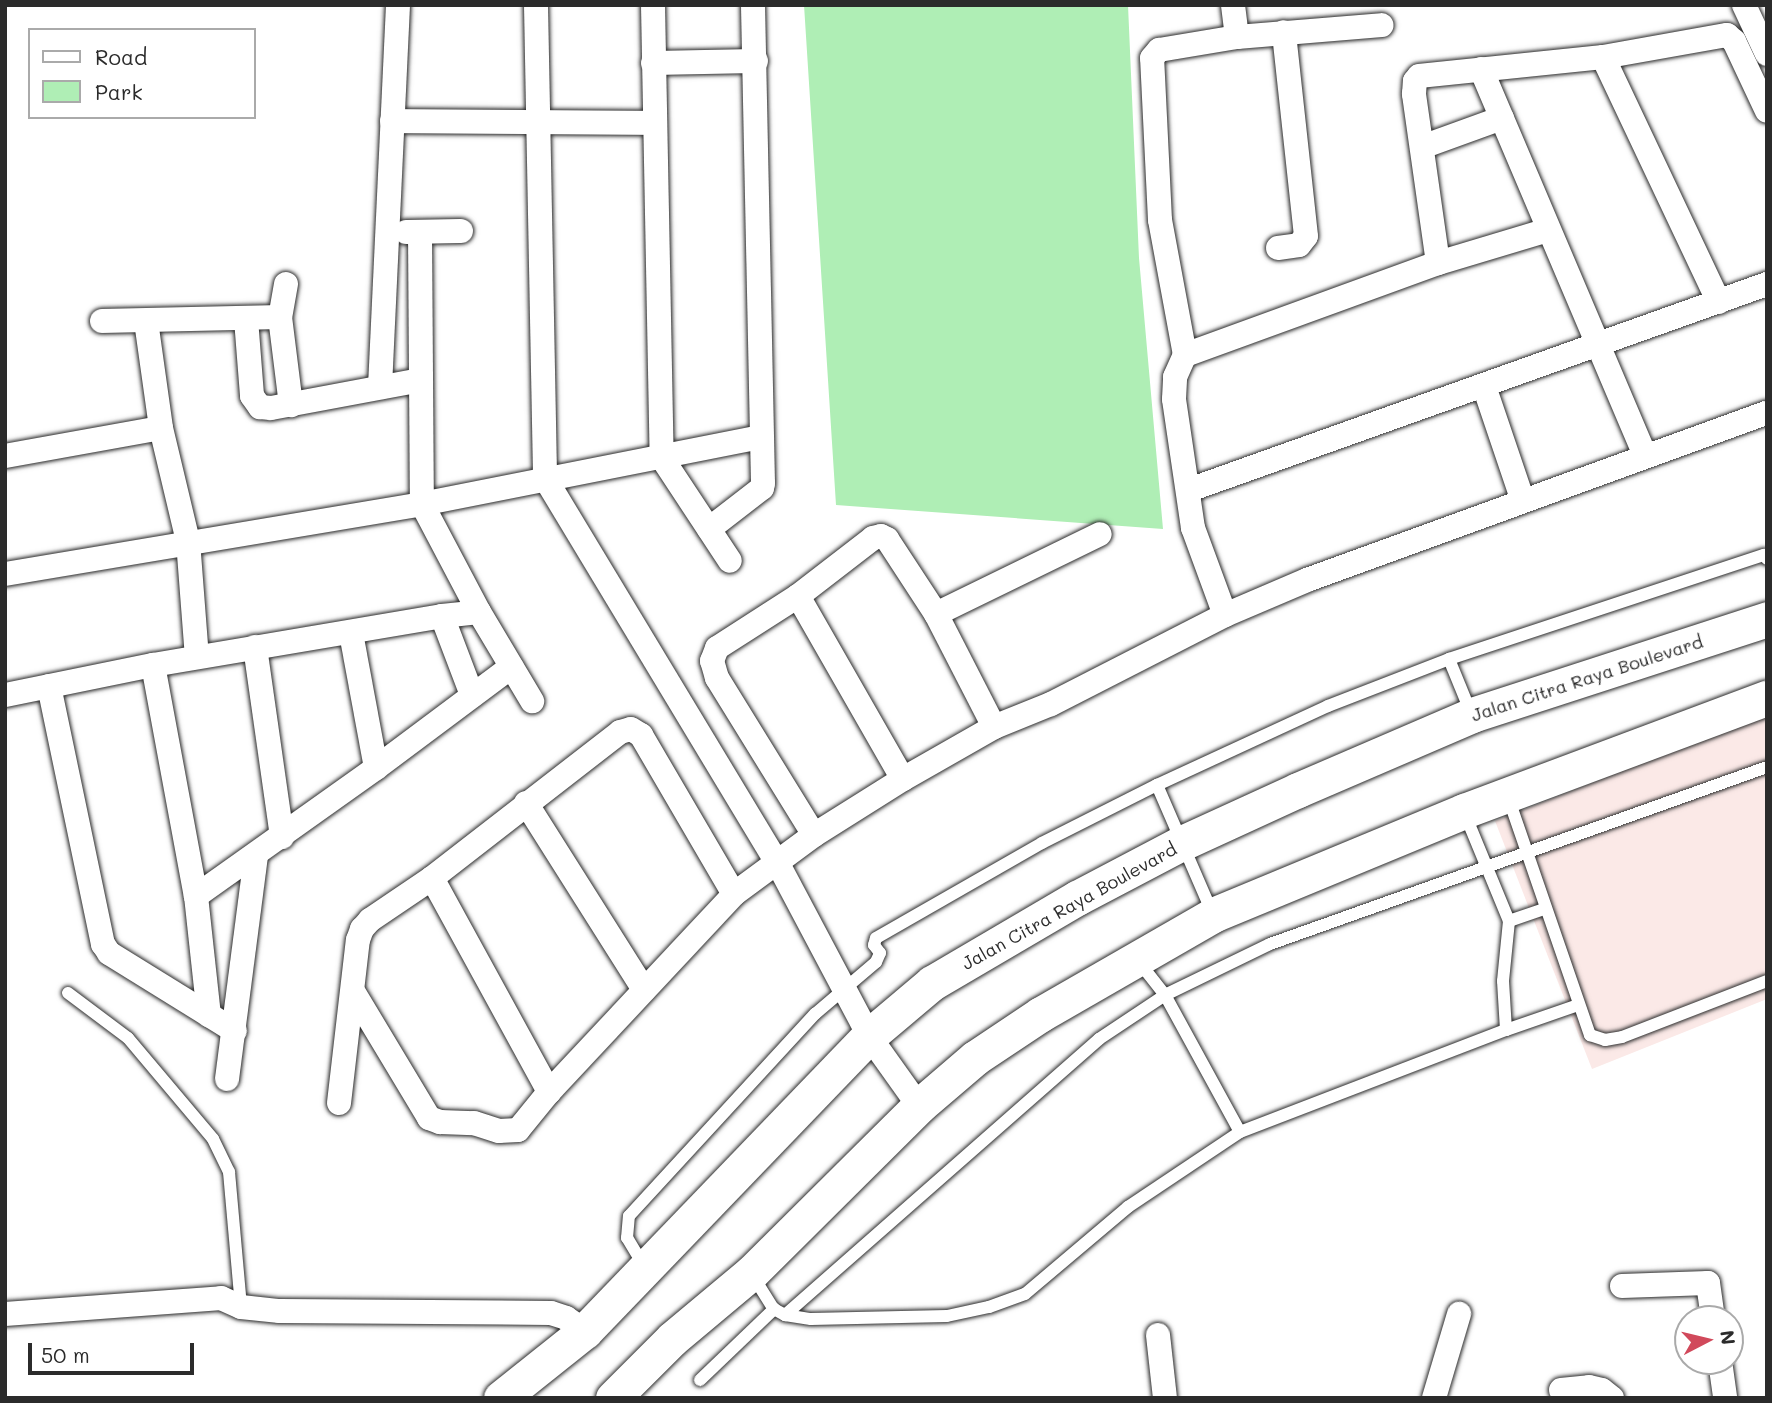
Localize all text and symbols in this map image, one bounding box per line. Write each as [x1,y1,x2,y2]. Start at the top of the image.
legend [28,28,256,119]
text: Road [95,43,147,70]
text: Park [95,78,143,105]
street label: Jalan Citra Raya Boulevard [1468,630,1706,726]
street label: Jalan Citra Raya Boulevard [958,838,1180,974]
north arrow [1674,1305,1744,1375]
text: N [1715,1329,1742,1346]
scale bar [32,1330,198,1374]
text: 50 m [41,1341,90,1368]

